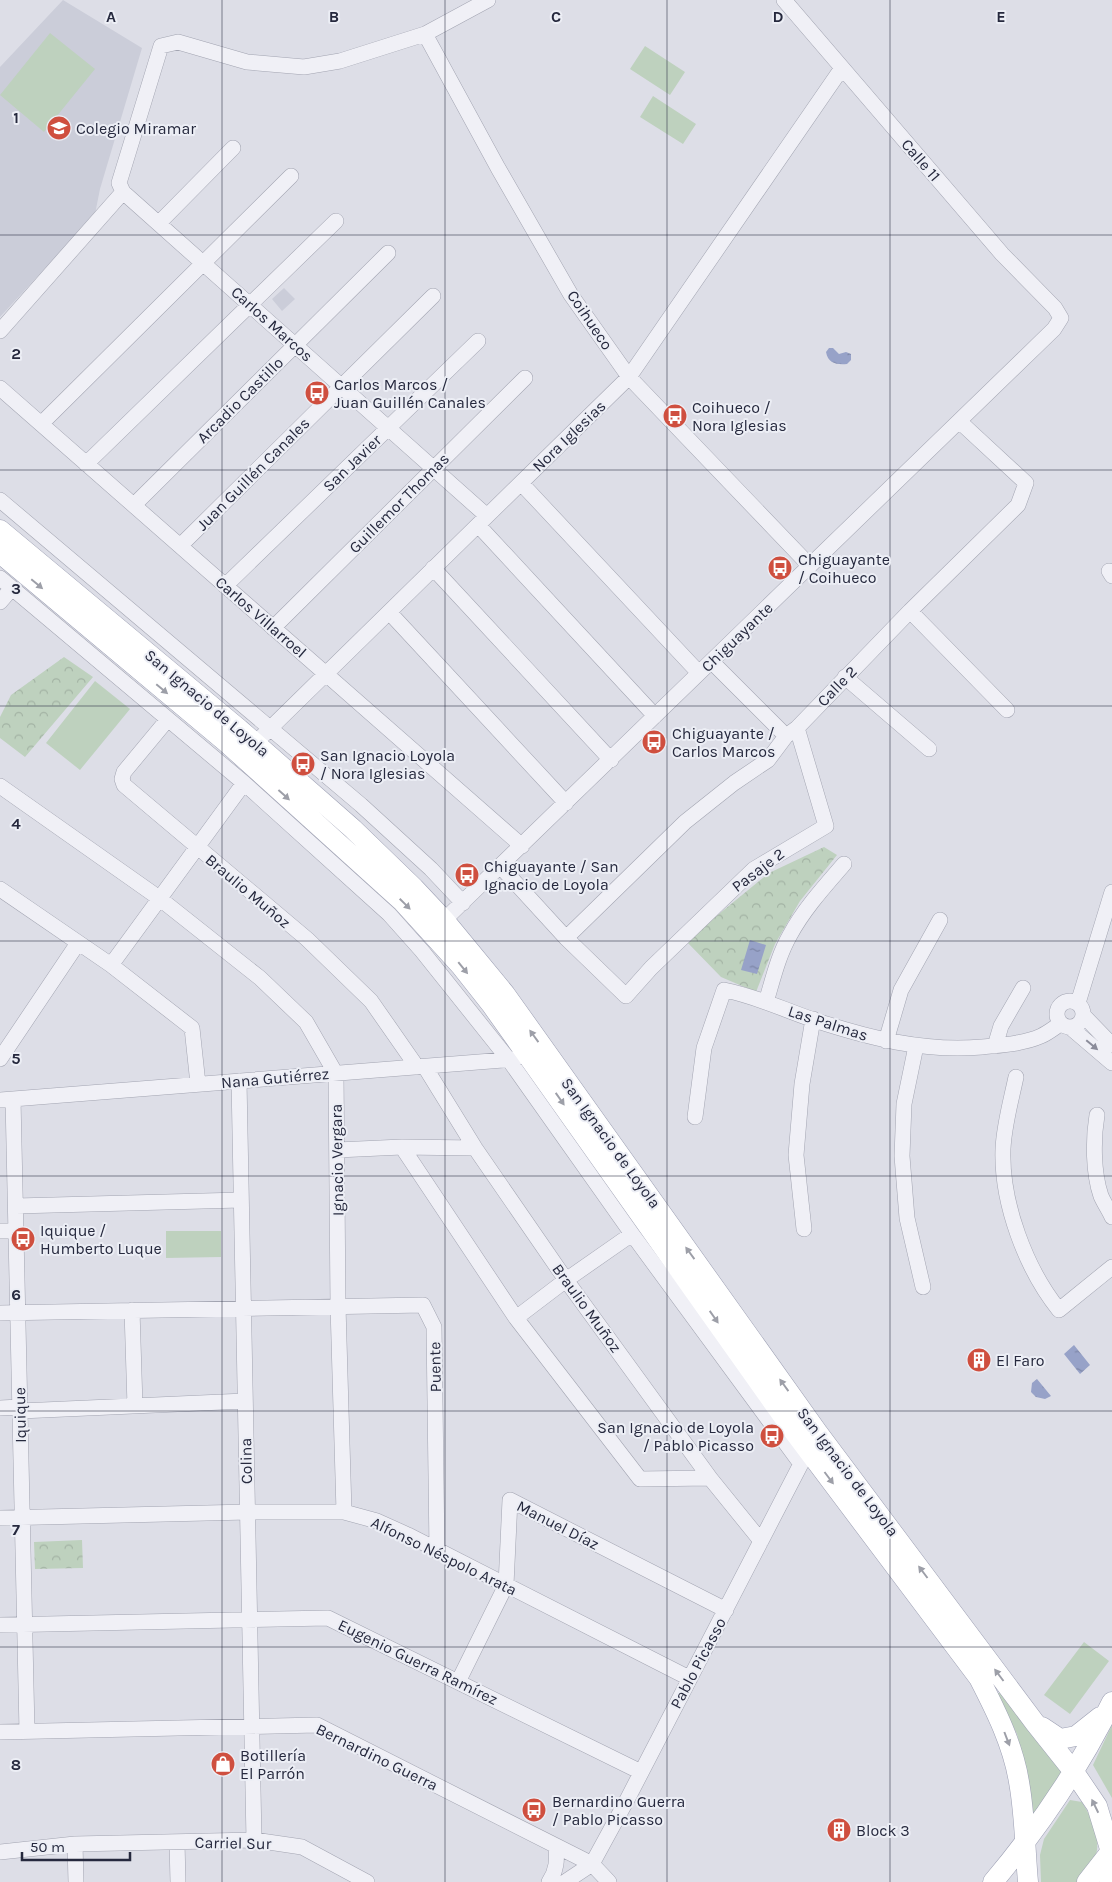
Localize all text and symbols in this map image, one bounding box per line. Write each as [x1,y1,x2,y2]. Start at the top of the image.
text: A [106,7,116,26]
text: B [329,7,339,26]
text: C [551,7,561,26]
text: D [773,7,784,26]
text: E [996,7,1006,26]
text: 1 [13,108,19,127]
school or university icon: Colegio Miramar [46,115,72,141]
place label: Colegio Miramar [76,119,196,138]
street label: Calle 11 [897,135,945,185]
street label: Carlos Marcos [227,282,317,366]
street label: Coihueco [563,287,617,353]
text: 2 [11,344,21,363]
street label: Arcadio Castillo [193,353,287,447]
place label: Carlos Marcos / Juan Guillén Canales [334,375,486,412]
bus stop icon: Carlos Marcos / Juan Guillén Canales [304,380,330,406]
street label: Nora Iglesias [528,396,610,476]
place label: Coihueco / Nora Iglesias [692,398,787,435]
bus stop icon: Coihueco / Nora Iglesias [662,403,688,429]
street label: Juan Guillén Canales [193,414,313,534]
street label: San Javier [319,430,385,496]
street label: Guillemor Thomas [345,449,453,557]
place label: Chiguayante / Coihueco [798,550,890,587]
bus stop icon: Chiguayante / Coihueco [767,555,793,581]
street label: Carlos Villarroel [212,572,310,662]
text: 3 [11,579,21,598]
one-way arrow [30,579,43,590]
street label: Chiguayante [697,598,777,676]
street label: San Ignacio de Loyola [141,645,273,761]
street label: Calle 2 [813,662,861,710]
one-way arrow [155,683,167,695]
place label: Chiguayante / Carlos Marcos [672,724,775,761]
bus stop icon: Chiguayante / Carlos Marcos [641,729,667,755]
place label: San Ignacio Loyola / Nora Iglesias [320,746,455,783]
bus stop icon: San Ignacio Loyola / Nora Iglesias [290,751,316,777]
one-way arrow [278,790,291,801]
text: 4 [11,814,21,833]
street label: Pasaje 2 [728,844,788,896]
street label: Braulio Muñoz [202,850,294,932]
place label: Chiguayante / San Ignacio de Loyola [484,857,619,894]
bus stop icon: Chiguayante / San Ignacio de Loyola [454,862,480,888]
one-way arrow [399,898,411,910]
one-way arrow [457,961,468,974]
street label: Las Palmas [786,1001,870,1045]
one-way arrow [530,1029,540,1042]
one-way arrow [1085,1040,1098,1051]
text: 5 [11,1049,21,1068]
street label: Nana Gutiérrez [220,1064,330,1092]
street label: San Ignacio de Loyola [557,1074,665,1212]
one-way arrow [555,1092,565,1106]
street label: Ignacio Vergara [327,1104,347,1216]
place label: Iquique / Humberto Luque [40,1221,162,1258]
bus stop icon: Iquique / Humberto Luque [10,1226,36,1252]
one-way arrow [685,1246,695,1260]
street label: Braulio Muñoz [548,1260,626,1356]
text: 6 [11,1285,21,1304]
one-way arrow [709,1311,719,1324]
street label: Puente [425,1342,445,1392]
building icon: El Faro [966,1347,992,1373]
place label: El Faro [996,1351,1045,1370]
one-way arrow [780,1379,790,1392]
street label: Iquique [10,1387,30,1443]
street label: San Ignacio de Loyola [793,1404,903,1540]
place label: San Ignacio de Loyola / Pablo Picasso [597,1418,754,1455]
bus stop icon: San Ignacio de Loyola / Pablo Picasso [759,1423,785,1449]
street label: Colina [236,1438,256,1484]
one-way arrow [823,1471,834,1484]
street label: Manuel Díaz [514,1496,602,1554]
street label: Alfonso Néspolo Arata [368,1512,520,1600]
text: 7 [12,1520,20,1539]
one-way arrow [918,1565,928,1579]
street label: Pablo Picasso [666,1614,730,1712]
street label: Eugenio Guerra Ramírez [335,1615,501,1709]
one-way arrow [994,1668,1004,1682]
street label: Bernardino Guerra [313,1719,441,1795]
one-way arrow [1003,1732,1011,1747]
place label: Botillería El Parrón [240,1746,306,1783]
shop icon: Botillería El Parrón [210,1751,236,1777]
text: 8 [11,1755,21,1774]
place label: Bernardino Guerra / Pablo Picasso [552,1792,685,1829]
bus stop icon: Bernardino Guerra / Pablo Picasso [521,1797,547,1823]
one-way arrow [1091,1798,1099,1813]
building icon: Block 3 [826,1817,852,1843]
place label: Block 3 [856,1821,910,1840]
scale bar [22,1830,130,1862]
street label: Carriel Sur [195,1833,272,1853]
text: 50 m [30,1838,65,1856]

